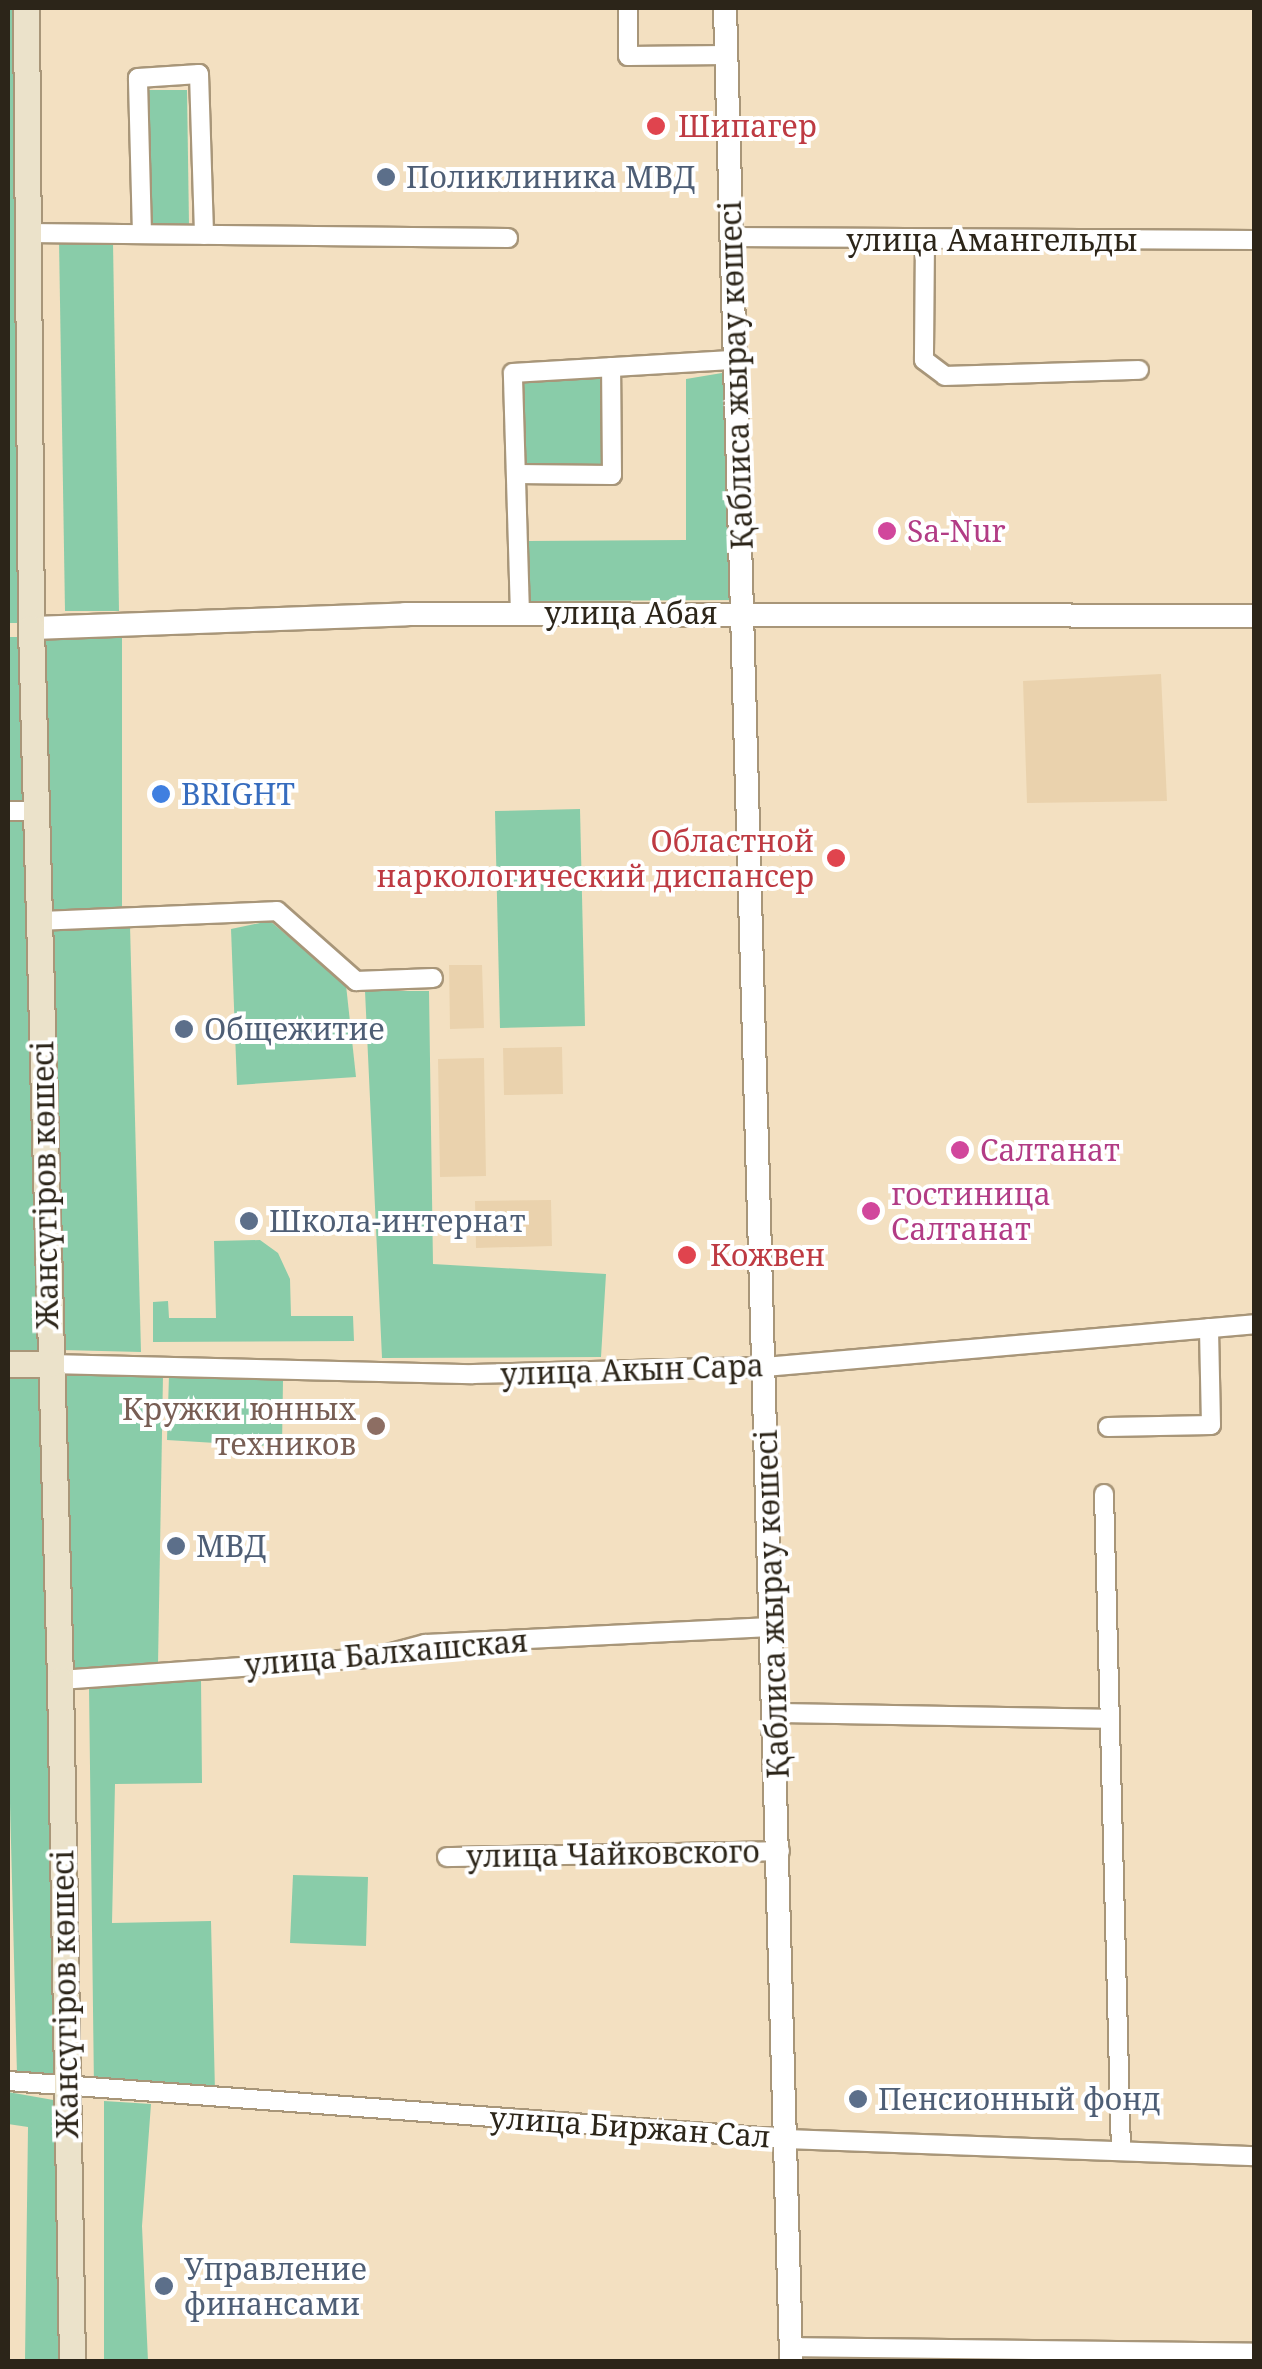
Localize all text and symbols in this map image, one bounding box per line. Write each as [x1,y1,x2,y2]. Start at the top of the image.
place label: Шипагер [678,108,817,144]
marker: Шипагер [643,113,669,139]
place label: Поликлиника МВД [406,159,696,195]
marker: Поликлиника МВД [375,166,397,188]
street label: Қаблиса жырау көшесі [712,200,760,550]
street label: улица Амангельды [846,222,1138,258]
place label: Sa-Nur [907,513,1006,549]
marker: Sa-Nur [876,520,898,542]
street label: улица Абая [544,595,718,631]
place label: BRIGHT [181,776,295,812]
marker: BRIGHT [150,783,172,805]
place label: Областной наркологический диспансер [376,823,814,894]
marker: Областной наркологический диспансер [823,845,849,871]
place label: Общежитие [204,1011,384,1047]
marker: Общежитие [173,1018,195,1040]
street label: Жансүгіров көшесі [24,1040,66,1330]
place label: Салтанат [980,1132,1120,1168]
marker: Салтанат [949,1139,971,1161]
place label: гостиница Салтанат [891,1176,1051,1246]
marker: гостиница Салтанат [860,1200,882,1222]
place label: Школа-интернат [269,1203,526,1239]
marker: Школа-интернат [238,1210,260,1232]
place label: Кожвен [710,1237,825,1273]
marker: Кожвен [674,1242,700,1268]
street label: улица Акын Сара [500,1347,764,1393]
place label: Кружки юнных техников [122,1391,356,1462]
marker: Кружки юнных техников [365,1415,387,1437]
street label: Қаблиса жырау көшесі [748,1429,796,1779]
place label: МВД [196,1528,267,1564]
marker: МВД [165,1535,187,1557]
street label: улица Балхашская [243,1623,529,1683]
street label: улица Чайковского [466,1833,760,1875]
street label: Жансүгіров көшесі [44,1849,86,2139]
place label: Пенсионный фонд [878,2081,1161,2117]
marker: Пенсионный фонд [847,2088,869,2110]
street label: улица Биржан Сал [488,2099,772,2155]
place label: Управление финансами [184,2251,367,2322]
marker: Управление финансами [153,2275,175,2297]

